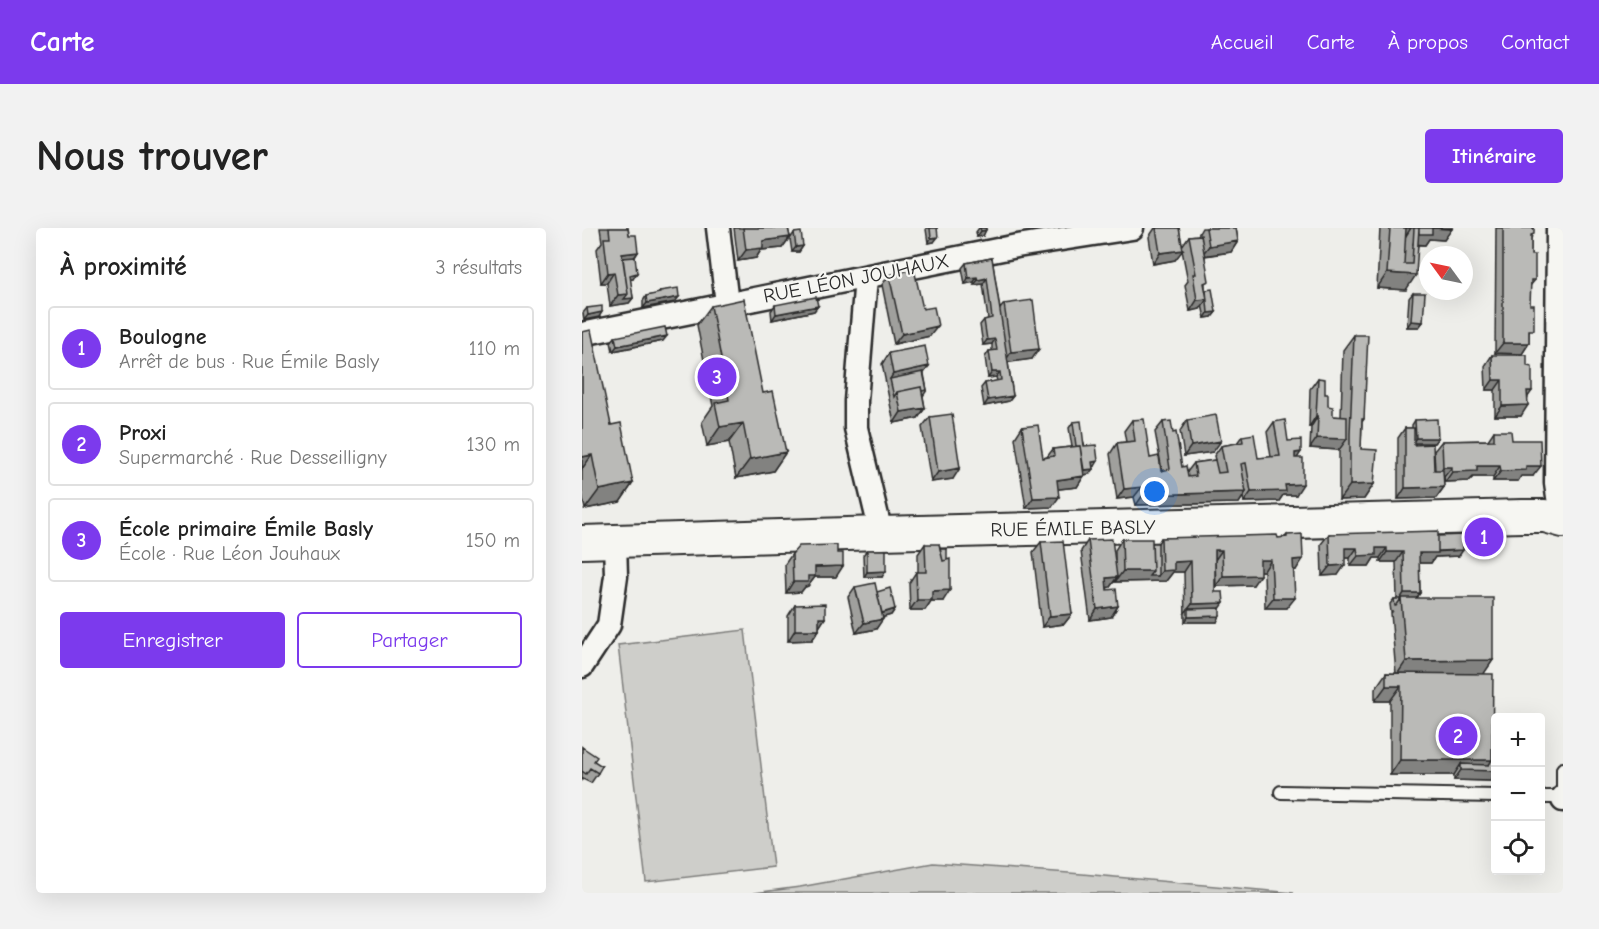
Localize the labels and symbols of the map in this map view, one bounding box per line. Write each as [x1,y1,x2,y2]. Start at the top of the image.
north arrow [1419,246,1473,300]
street label: RUE LÉON JOUHAUX [761,249,951,308]
pin: 3 [698,354,736,400]
your location [1140,477,1169,506]
pin: 1 [1464,514,1504,560]
street label: RUE ÉMILE BASLY [990,516,1156,541]
pin: 2 [1438,714,1478,758]

